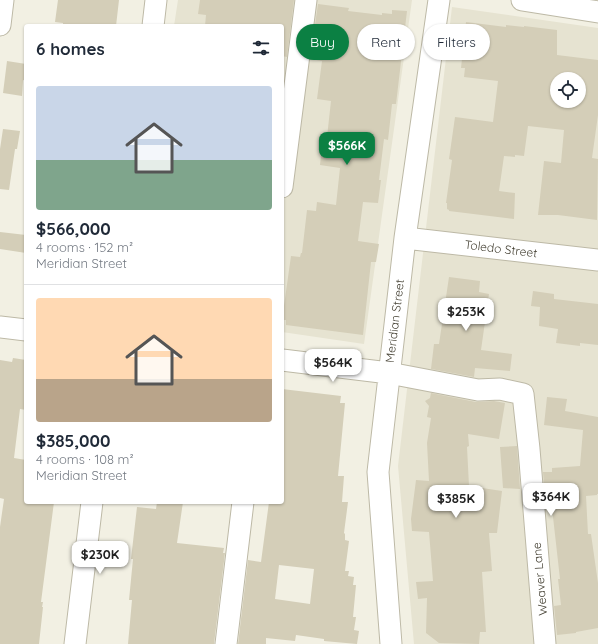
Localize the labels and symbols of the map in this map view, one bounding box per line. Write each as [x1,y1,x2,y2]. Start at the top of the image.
pin: $566K [319,132,375,166]
street label: Toledo Street [464,237,538,260]
street label: Meridian Street [382,278,407,364]
pin: $253K [438,298,494,332]
pin: $564K [305,349,361,383]
pin: $364K [523,483,579,517]
pin: $385K [428,485,484,519]
pin: $230K [72,541,128,575]
street label: Weaver Lane [529,541,550,616]

